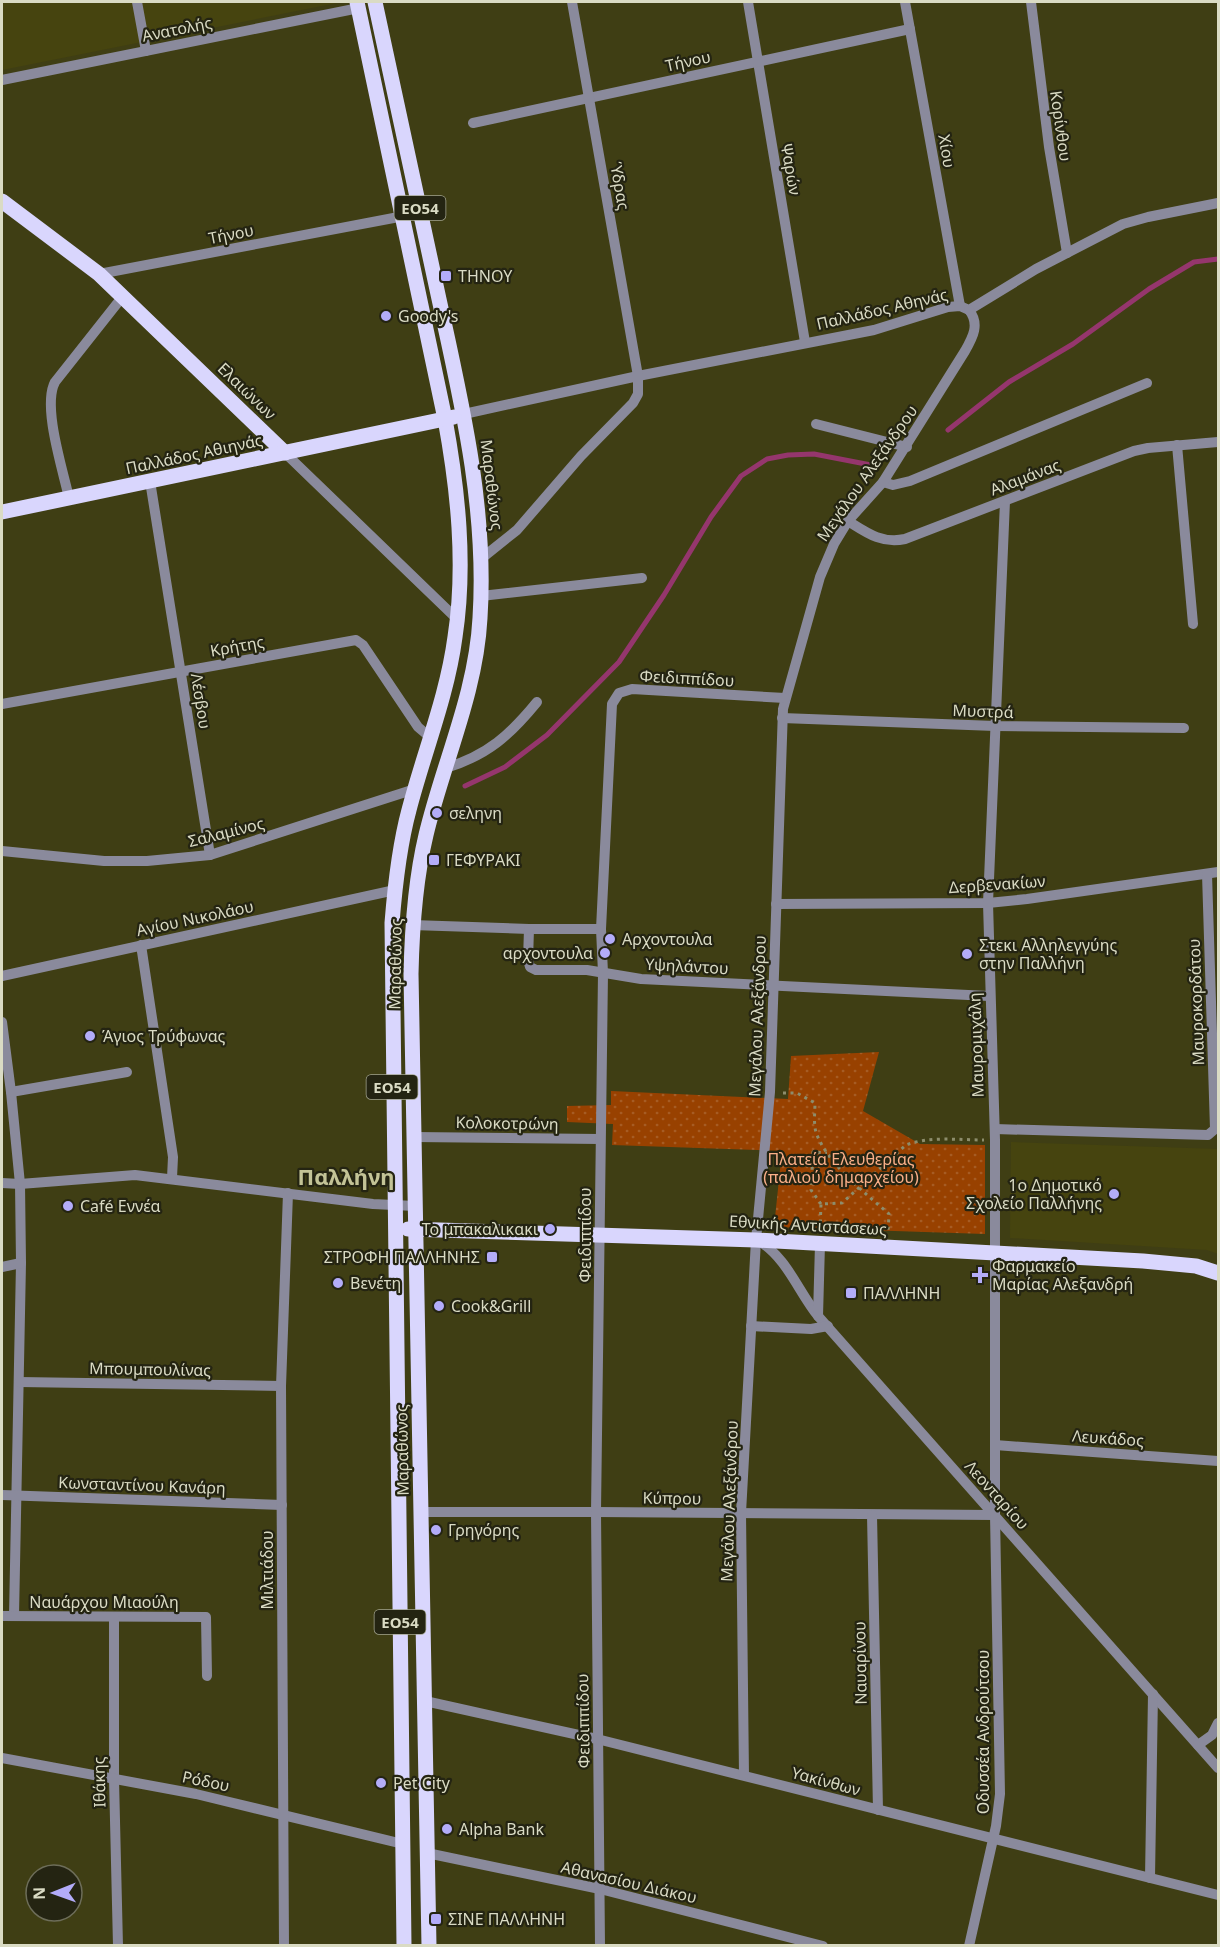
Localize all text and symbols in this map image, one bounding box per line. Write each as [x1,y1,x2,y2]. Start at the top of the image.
street label: Ανατολής [140,11,214,47]
street label: Τήνου [663,45,713,77]
street label: Κορίνθου [1045,89,1077,163]
street label: Χίου [933,133,961,169]
street label: Ψαρών [776,141,806,197]
street label: Ύδρας [605,160,635,212]
road number: ΕΟ54 [394,196,446,220]
street label: Τήνου [206,219,256,249]
place label: ΤΗΝΟΥ [458,265,513,287]
marker: ΤΗΝΟΥ [439,269,453,283]
street label: Παλλάδος Αθηνάς [814,283,950,335]
place label: Goody's [398,305,458,327]
marker: Goody's [379,309,393,323]
street label: Ελαιώνων [213,358,281,424]
street label: Μεγάλου Αλεξάνδρου [812,400,922,546]
street label: Παλλάδος Αθιηνάς [124,429,265,479]
street label: Μαραθώνος [476,438,509,532]
street label: Αλαμάνας [987,453,1064,500]
street label: Κρήτης [208,630,266,662]
street label: Φειδιππίδου [639,665,735,691]
street label: Λέσβου [186,672,216,730]
street label: Μυστρά [952,699,1014,723]
place label: σεληνη [449,802,502,824]
marker: σεληνη [430,806,444,820]
street label: Σαλαμίνος [186,812,267,852]
place label: ΓΕΦΥΡΑΚΙ [446,849,521,871]
marker: ΓΕΦΥΡΑΚΙ [427,853,441,867]
street label: Δερβενακίων [948,870,1046,898]
street label: Αγίου Νικολάου [134,895,256,941]
street label: Μαραθώνος [383,918,407,1010]
place label: Αρχοντουλα [622,928,713,950]
marker: Αρχοντουλα [603,932,617,946]
place label: Στεκι Αλληλεγγύης στην Παλλήνη [979,934,1117,974]
street label: Μεγάλου Αλεξάνδρου [743,935,771,1097]
street label: Μαυροκορδάτου [1183,938,1209,1066]
place label: αρχοντουλα [503,942,593,964]
marker: αρχοντουλα [598,946,612,960]
marker: Στεκι Αλληλεγγύης στην Παλλήνη [960,947,974,961]
street label: Υψηλάντου [645,953,729,979]
street label: Μαυρομιχάλη [963,992,989,1098]
place label: Άγιος Τρύφωνας [102,1025,225,1047]
marker: Άγιος Τρύφωνας [83,1029,97,1043]
road number: ΕΟ54 [366,1075,418,1099]
street label: Κολοκοτρώνη [455,1111,559,1135]
park label: Πλατεία Ελευθερίας (παλιού δημαρχείου) [763,1148,919,1188]
district label: Παλλήνη [298,1161,394,1191]
place label: 1ο Δημοτικό Σχολείο Παλλήνης [966,1174,1102,1214]
marker: 1ο Δημοτικό Σχολείο Παλλήνης [1107,1187,1121,1201]
street label: Φειδιππίδου [574,1188,596,1282]
place label: Café Εννέα [80,1195,161,1217]
marker: Café Εννέα [61,1199,75,1213]
street label: Εθνικής Αντιστάσεως [728,1210,888,1240]
place label: Το μπακαλικακι [422,1218,538,1240]
marker: Το μπακαλικακι [543,1222,557,1236]
place label: ΣΤΡΟΦΗ ΠΑΛΛΗΝΗΣ [324,1246,480,1268]
marker: ΣΤΡΟΦΗ ΠΑΛΛΗΝΗΣ [485,1250,499,1264]
place label: Φαρμακείο Μαρίας Αλεξανδρή [992,1255,1133,1295]
marker: Φαρμακείο Μαρίας Αλεξανδρή [973,1268,987,1282]
place label: Βενέτη [350,1272,401,1294]
marker: Βενέτη [331,1276,345,1290]
place label: ΠΑΛΛΗΝΗ [863,1282,940,1304]
marker: ΠΑΛΛΗΝΗ [844,1286,858,1300]
place label: Cook&Grill [451,1295,531,1317]
marker: Cook&Grill [432,1299,446,1313]
street label: Μπουμπουλίνας [89,1357,211,1381]
street label: Μαραθώνος [390,1404,414,1496]
street label: Μεγάλου Αλεξάνδρου [715,1420,743,1582]
street label: Λευκάδος [1071,1425,1145,1452]
street label: Λεονταρίου [960,1456,1034,1534]
street label: Κωνσταντίνου Κανάρη [58,1471,226,1499]
street label: Κύπρου [643,1486,701,1510]
place label: Γρηγόρης [448,1519,520,1541]
marker: Γρηγόρης [429,1523,443,1537]
street label: Μιλτιάδου [256,1530,278,1610]
street label: Ναυάρχου Μιαούλη [29,1591,179,1613]
road number: ΕΟ54 [374,1610,426,1634]
street label: Ναυαρίνου [848,1621,872,1705]
street label: Οδυσσέα Ανδρούτσου [972,1650,994,1814]
street label: Φειδιππίδου [571,1673,595,1769]
street label: Ιθάκης [88,1756,110,1808]
street label: Υακίνθων [789,1761,863,1801]
street label: Ρόδου [180,1765,232,1797]
place label: Pet City [393,1772,451,1794]
marker: Pet City [374,1776,388,1790]
place label: Alpha Bank [459,1818,544,1840]
marker: Alpha Bank [440,1822,454,1836]
street label: Αθανασίου Διάκου [559,1856,699,1908]
north arrow [24,1863,84,1923]
text: N [28,1887,50,1900]
place label: ΣΙΝΕ ΠΑΛΛΗΝΗ [448,1908,565,1930]
marker: ΣΙΝΕ ΠΑΛΛΗΝΗ [429,1912,443,1926]

